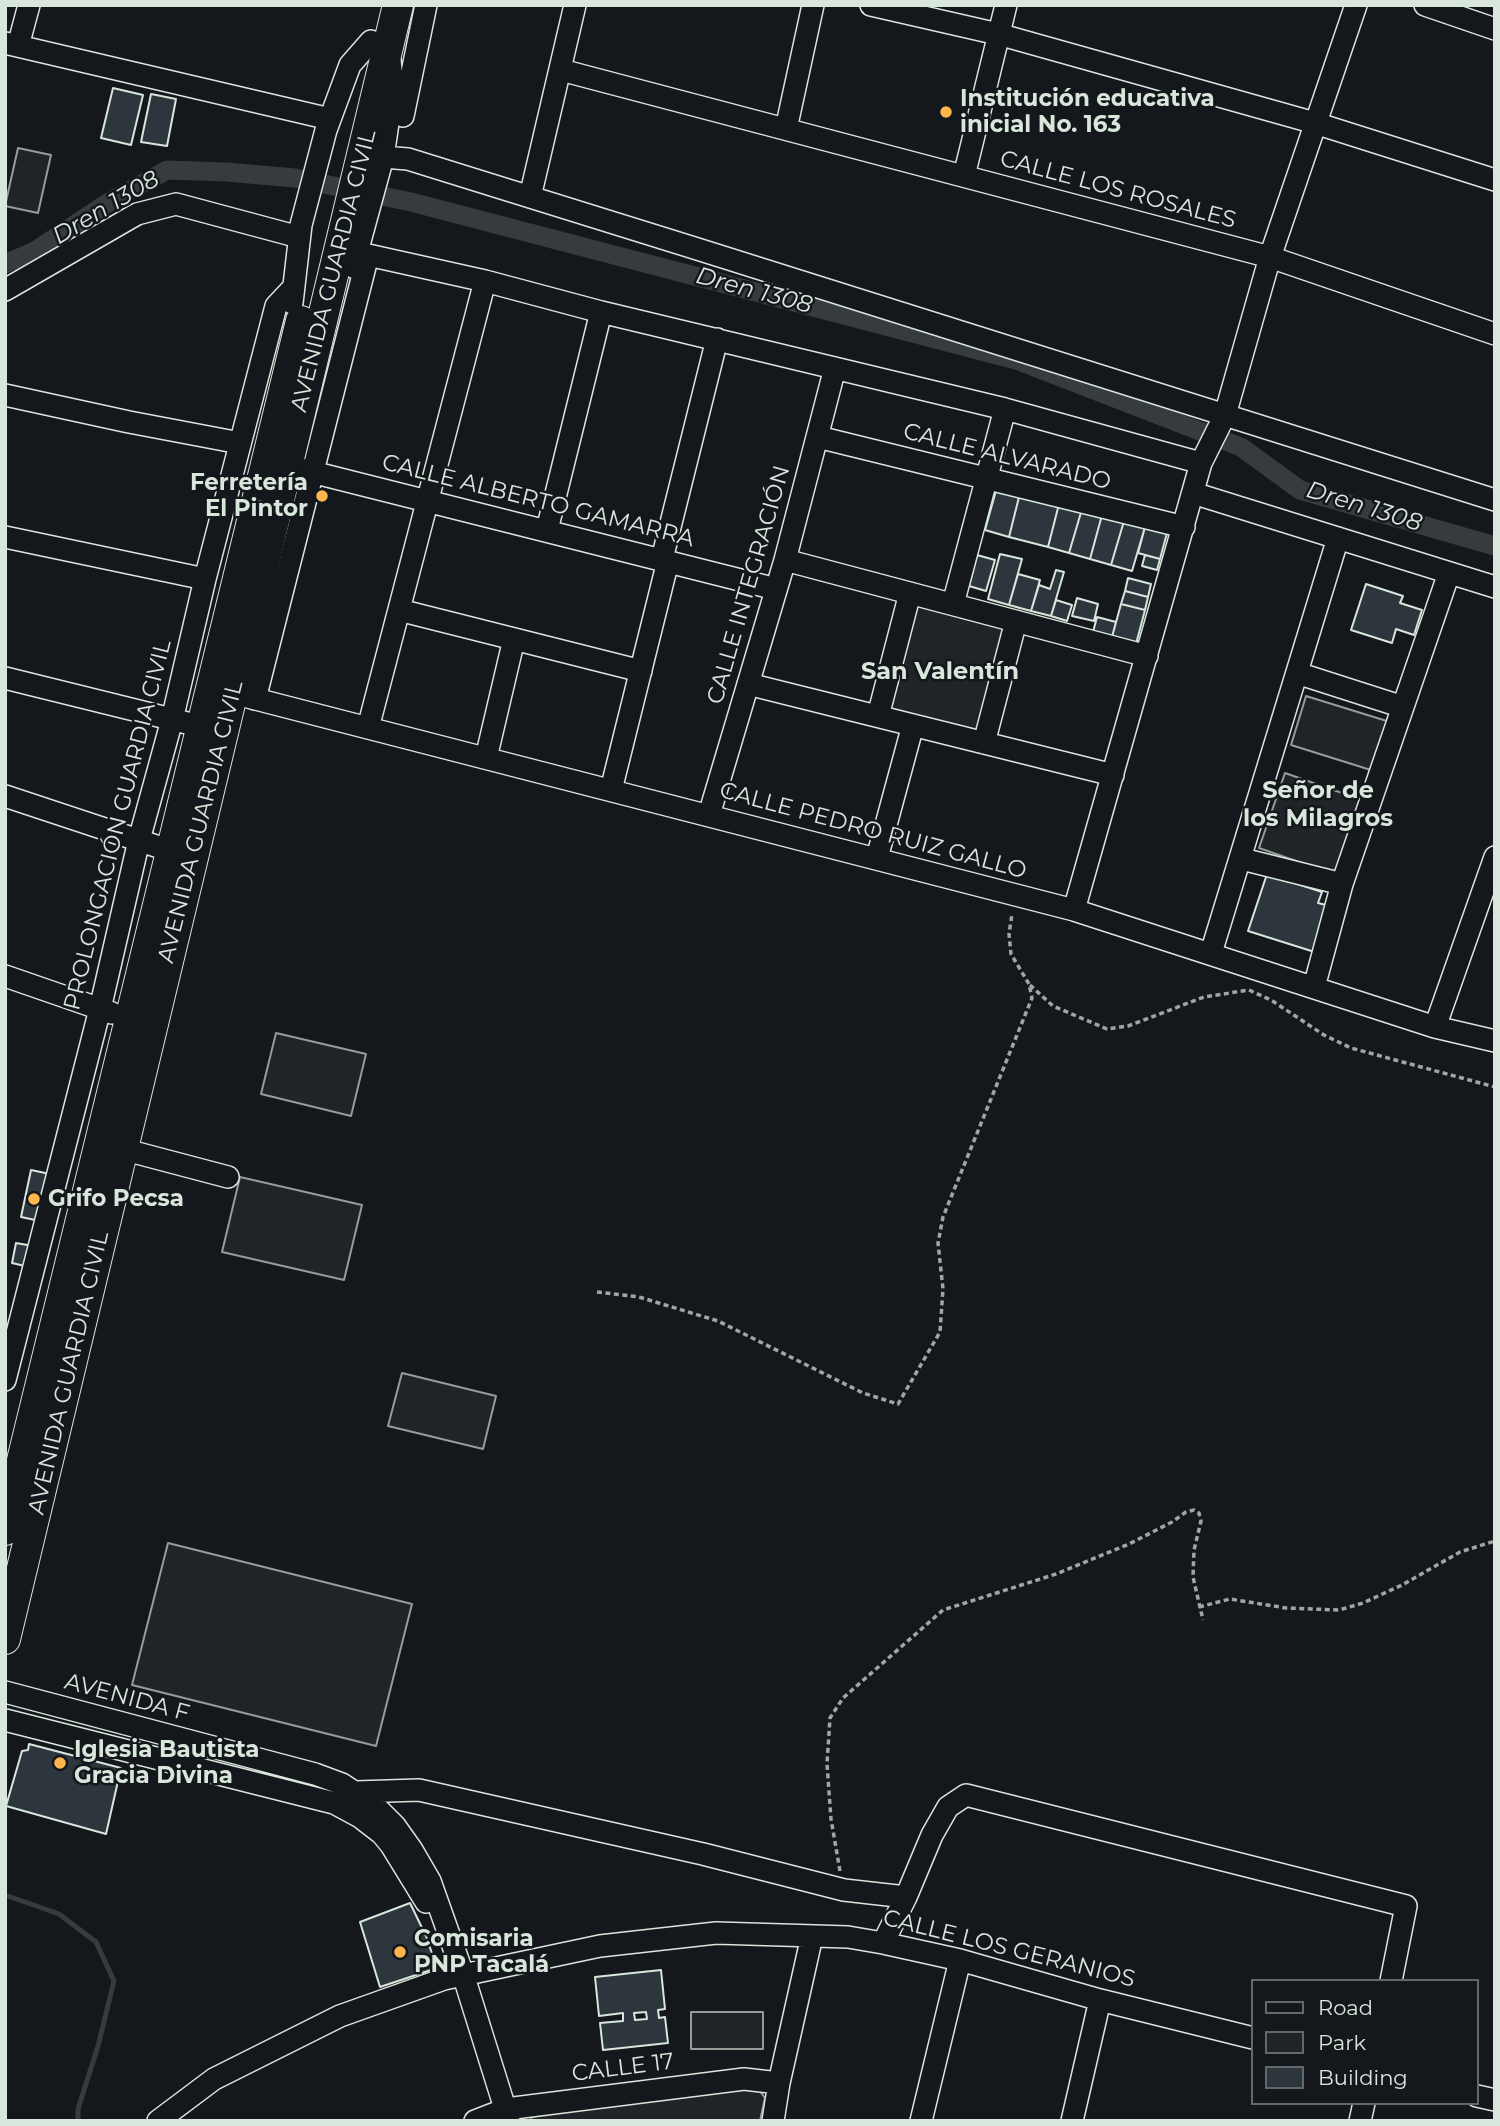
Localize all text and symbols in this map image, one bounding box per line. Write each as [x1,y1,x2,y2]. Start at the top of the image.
place label: Institución educativa inicial No. 163 [960,85,1215,139]
marker: Institución educativa inicial No. 163 [938,104,954,120]
street label: AVENIDA GUARDIA CIVIL [286,127,382,415]
street label: CALLE LOS ROSALES [997,145,1239,235]
water label: Dren 1308 [47,165,165,251]
water label: Dren 1308 [693,262,815,320]
street label: CALLE ALVARADO [900,418,1114,496]
street label: CALLE ALBERTO GAMARRA [379,449,697,553]
street label: CALLE INTEGRACIÓN [702,462,796,708]
place label: Ferretería El Pintor [190,469,308,523]
water label: Dren 1308 [1303,476,1425,538]
marker: Ferretería El Pintor [314,488,330,504]
street label: PROLONGACIÓN GUARDIA CIVIL [59,637,177,1013]
district label: San Valentín [861,658,1019,686]
street label: AVENIDA GUARDIA CIVIL [153,678,249,966]
street label: CALLE PEDRO RUIZ GALLO [716,777,1030,885]
district label: Señor de los Milagros [1243,777,1393,833]
place label: Grifo Pecsa [48,1185,184,1213]
marker: Grifo Pecsa [26,1191,42,1207]
street label: AVENIDA GUARDIA CIVIL [23,1229,115,1517]
street label: AVENIDA F [61,1668,193,1728]
place label: Iglesia Bautista Gracia Divina [74,1736,259,1790]
marker: Iglesia Bautista Gracia Divina [52,1755,68,1771]
street label: CALLE LOS GERANIOS [880,1904,1138,1994]
place label: Comisaria PNP Tacalá [414,1925,549,1979]
marker: Comisaria PNP Tacalá [392,1944,408,1960]
legend [1252,1979,1479,2105]
text: Road [1318,1995,1373,2020]
text: Park [1318,2030,1366,2055]
street label: CALLE 17 [570,2048,676,2088]
text: Building [1318,2065,1408,2090]

